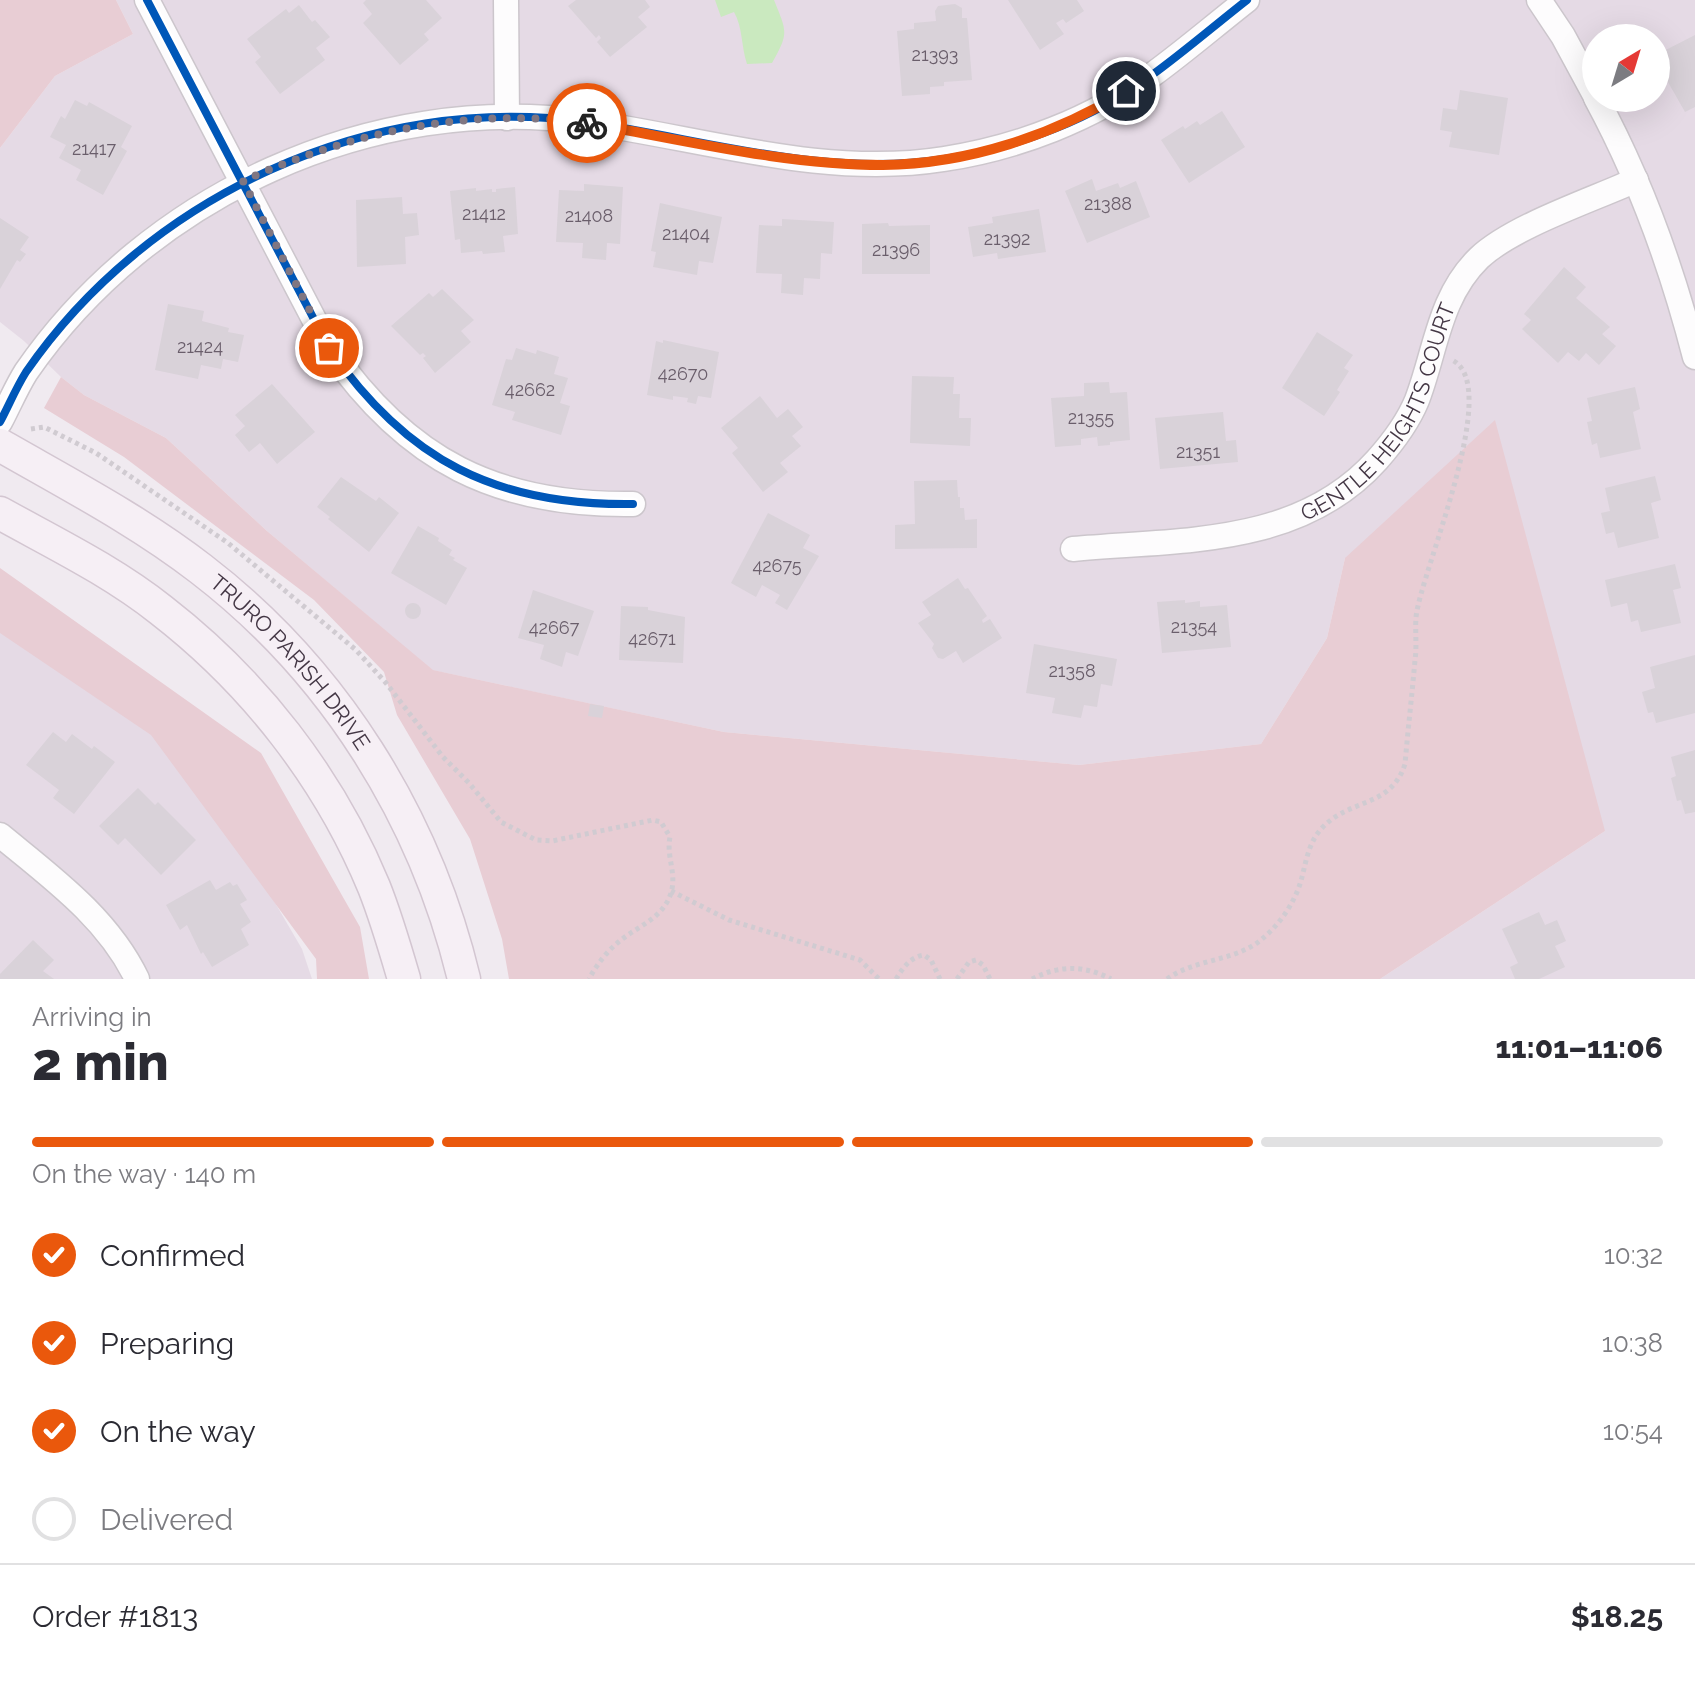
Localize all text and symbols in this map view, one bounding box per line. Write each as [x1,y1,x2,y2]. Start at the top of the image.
north arrow [1582,24,1670,112]
map controls [1582,24,1670,112]
house number: 21393 [912,44,958,65]
pin [1092,57,1160,125]
icon: home [1104,69,1148,113]
courier [547,83,627,163]
icon: bike [565,101,609,145]
house number: 21417 [72,138,116,159]
house number: 21388 [1084,193,1132,214]
house number: 21412 [462,203,506,224]
house number: 21408 [565,205,613,226]
house number: 21404 [662,223,710,244]
house number: 21392 [984,228,1030,249]
house number: 21396 [872,239,920,260]
street label: GENTLE HEIGHTS COURT [1296,298,1460,526]
pin [295,314,363,382]
icon: bag [307,326,351,370]
house number: 21424 [177,336,223,357]
house number: 42670 [658,363,708,384]
house number: 42662 [505,379,555,400]
house number: 21355 [1068,407,1114,428]
house number: 21351 [1176,441,1220,462]
house number: 42675 [752,555,802,576]
street label: TRURO PARISH DRIVE [205,569,376,754]
house number: 21354 [1171,616,1217,637]
house number: 42667 [529,617,580,638]
house number: 42671 [628,628,676,649]
house number: 21358 [1048,660,1096,681]
text: Arriving in [32,1002,152,1032]
text: 11:01–11:06 [1495,1030,1663,1065]
text: 2 min [32,1031,169,1092]
text: On the way · 140 m [32,1159,256,1189]
icon: check [32,1233,76,1277]
text: Confirmed [100,1238,245,1273]
text: 10:32 [1604,1240,1663,1270]
icon: check [32,1321,76,1365]
text: Preparing [100,1326,234,1361]
text: 10:38 [1602,1328,1663,1358]
icon: check [32,1409,76,1453]
text: On the way [100,1414,256,1449]
text: 10:54 [1603,1416,1663,1446]
text: Delivered [100,1502,233,1537]
text: Order #1813 [32,1599,198,1634]
text: $18.25 [1571,1599,1663,1634]

